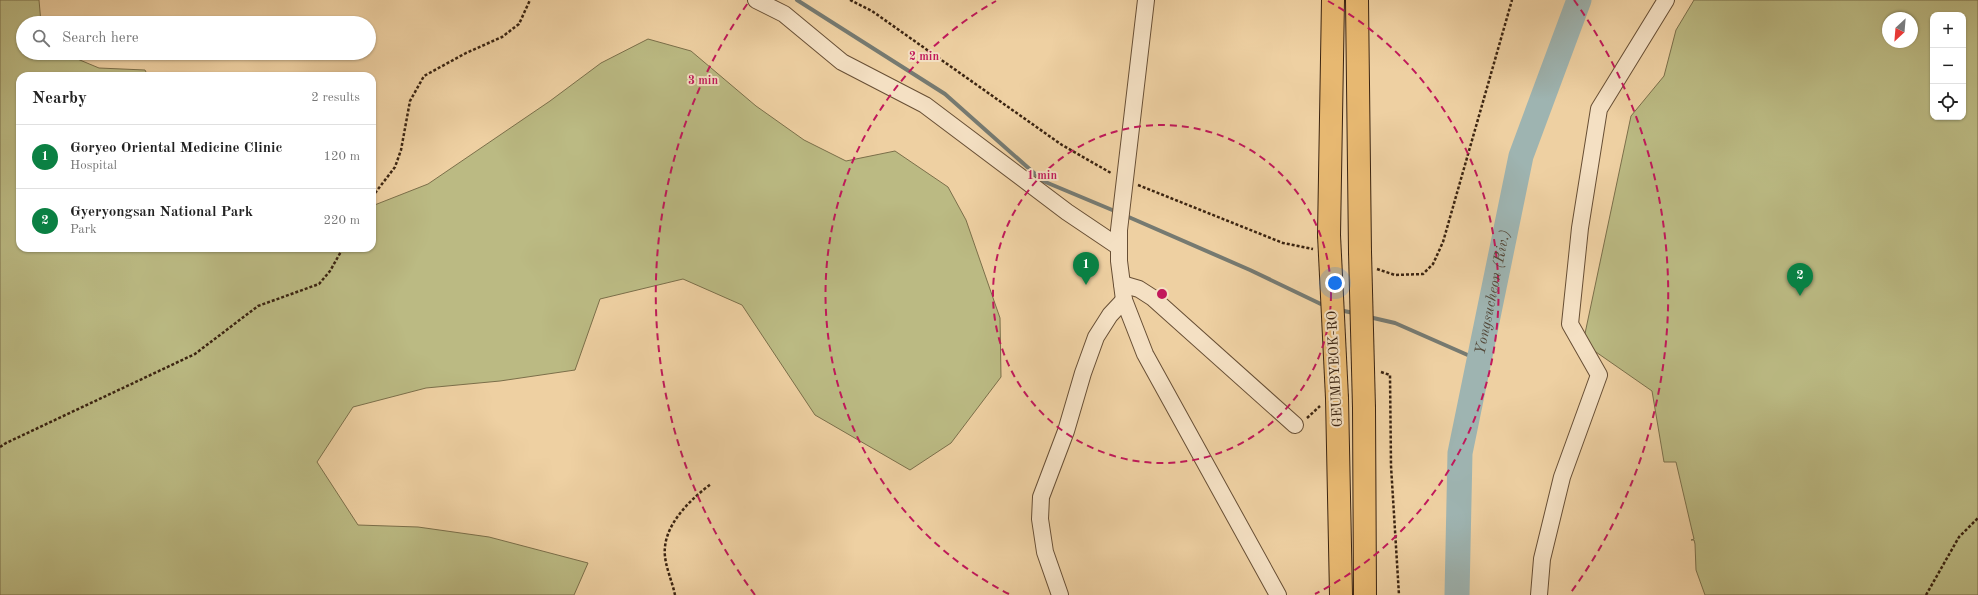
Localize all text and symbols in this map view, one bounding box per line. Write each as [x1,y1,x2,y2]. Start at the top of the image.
north arrow [1882,12,1918,48]
map controls [1930,12,1966,120]
button: + [1930,12,1966,48]
search box [16,16,376,60]
icon: search [30,27,52,49]
text: Search here [62,31,139,46]
button: − [1930,48,1966,84]
text: 2 min [909,51,939,63]
text: 3 min [688,75,718,87]
button: locate [1930,84,1966,120]
text: Nearby [32,90,87,107]
text: 2 results [311,91,360,104]
text: Goryeo Oriental Medicine Clinic [70,141,283,156]
text: 1 [41,150,49,163]
text: 120 m [323,150,360,163]
text: Hospital [70,159,117,172]
text: 1 min [1027,170,1057,182]
text: Gyeryongsan National Park [70,205,253,220]
text: 2 [41,214,49,227]
text: 220 m [323,214,360,227]
text: Park [70,223,97,236]
water label: Yongsucheon (Riv.) [1473,229,1513,356]
pin: 1 [1073,252,1099,285]
pin: 2 [1787,263,1813,296]
your location [1325,273,1345,293]
centre of rings [1155,287,1169,301]
street label: GEUMBYEOK-RO [1325,310,1345,428]

